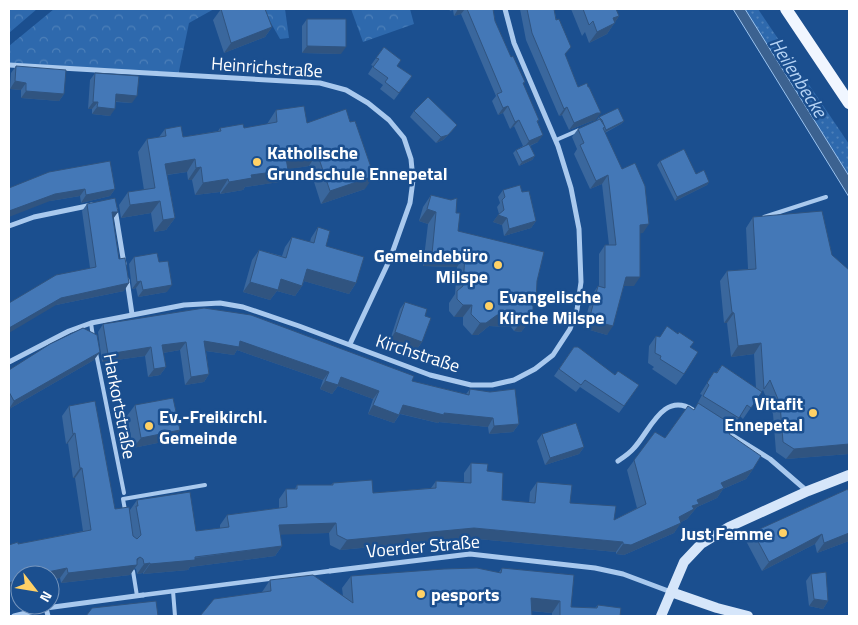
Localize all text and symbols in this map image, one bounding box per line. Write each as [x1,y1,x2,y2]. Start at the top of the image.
water label: Heilenbecke [763,31,836,124]
street label: Heinrichstraße [210,50,324,84]
place label: Katholische Grundschule Ennepetal [267,139,448,187]
marker: Katholische Grundschule Ennepetal [251,156,263,168]
place label: Gemeindebüro Milspe [374,242,488,290]
marker: Gemeindebüro Milspe [492,259,504,271]
place label: Evangelische Kirche Milspe [499,283,605,331]
marker: Evangelische Kirche Milspe [483,300,495,312]
street label: Kirchstraße [372,327,464,379]
street label: Harkortstraße [97,351,143,461]
place label: Vitafit Ennepetal [724,390,803,438]
place label: Ev.-Freikirchl. Gemeinde [159,403,267,451]
marker: Vitafit Ennepetal [807,407,819,419]
marker: Ev.-Freikirchl. Gemeinde [143,420,155,432]
place label: Just Femme [681,520,773,547]
marker: Just Femme [777,527,789,539]
street label: Voerder Straße [365,528,481,564]
north arrow [10,565,60,615]
place label: pesports [431,581,500,608]
text: N [35,587,58,607]
marker: pesports [415,588,427,600]

